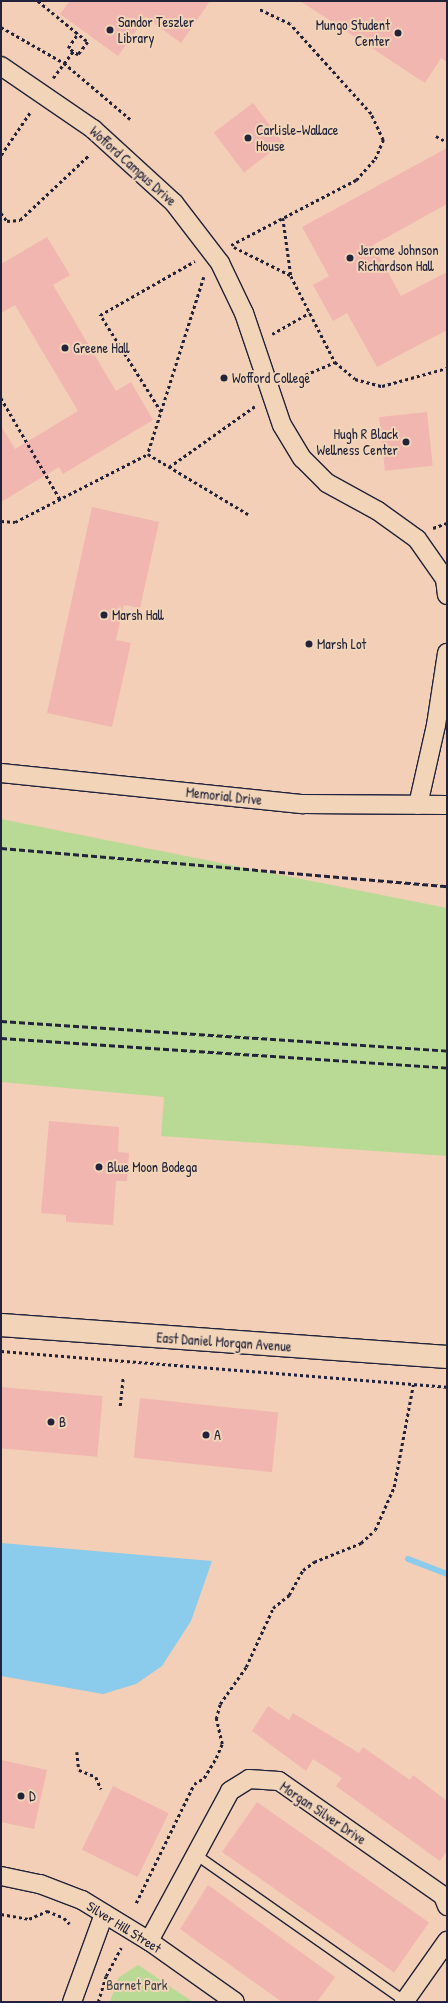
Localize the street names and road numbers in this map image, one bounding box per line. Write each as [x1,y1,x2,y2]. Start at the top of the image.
street label: Wofford Campus Drive [86,123,180,209]
street label: Memorial Drive [185,784,263,808]
street label: East Daniel Morgan Avenue [156,1329,292,1355]
street label: Morgan Silver Drive [277,1778,369,1848]
street label: Silver Hill Street [84,1897,164,1957]

